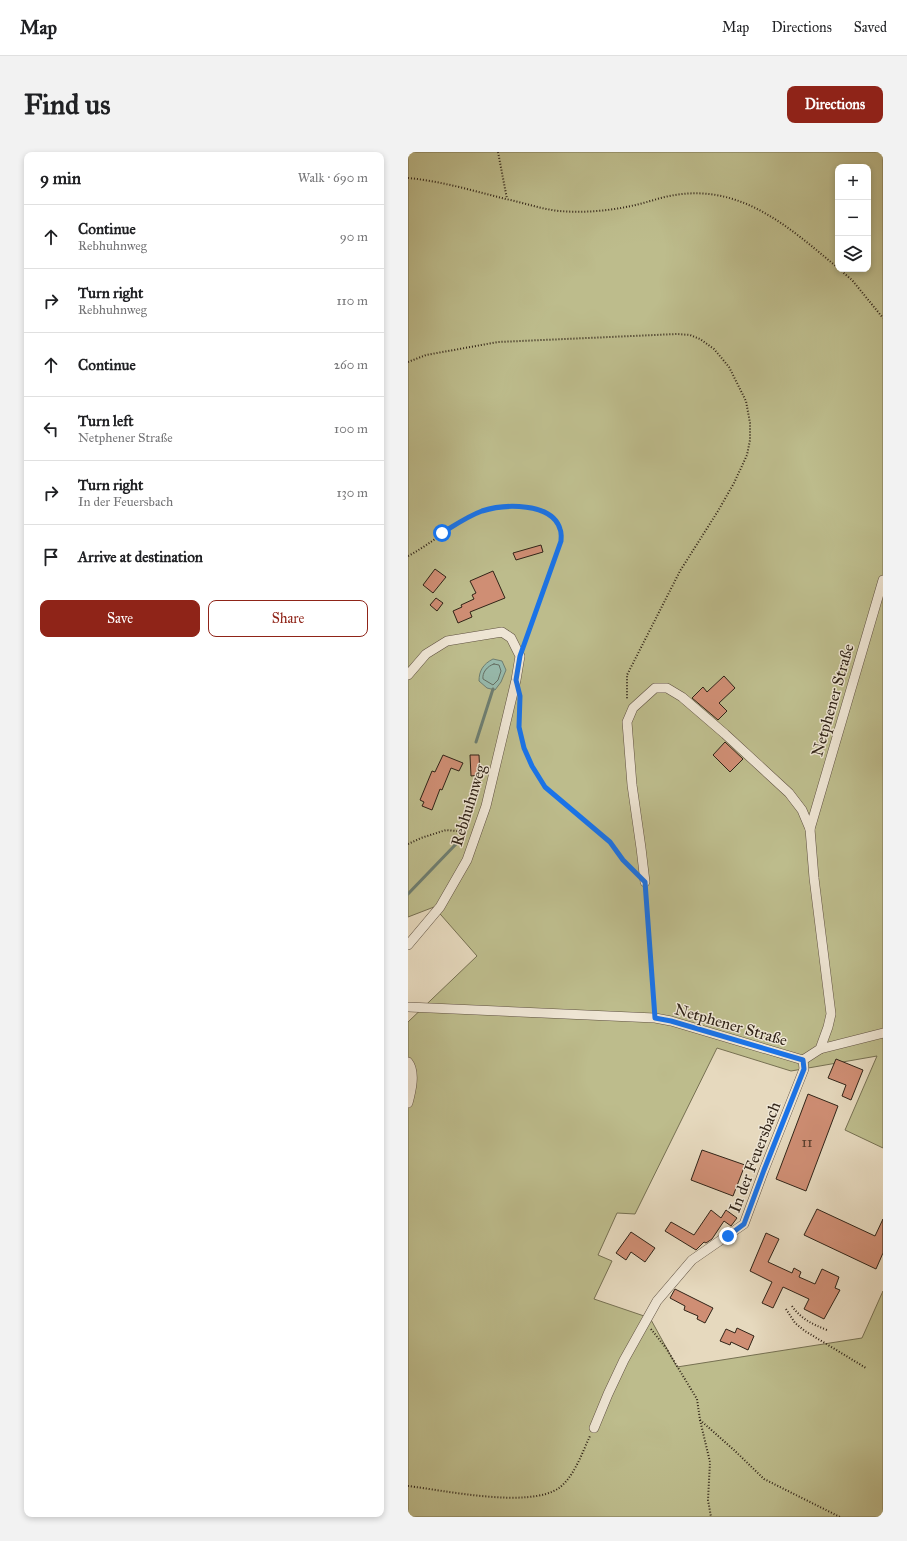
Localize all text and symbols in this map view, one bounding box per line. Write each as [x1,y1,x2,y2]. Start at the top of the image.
text: Map [20,16,57,39]
text: Map [722,19,749,36]
text: Directions [771,19,832,36]
text: Saved [854,19,887,36]
button: Directions [787,86,883,123]
text: Find us [24,87,110,122]
map controls [835,164,871,272]
button: + [835,164,871,200]
text: 9 min [40,168,81,189]
text: Walk · 690 m [298,170,368,186]
button: − [835,200,871,236]
text: Continue [78,220,136,238]
icon: ahead [40,226,62,248]
text: 90 m [340,229,368,245]
button: layers [835,236,871,272]
text: Rebhuhnweg [78,238,147,254]
text: Turn right [78,284,143,302]
icon: right [40,290,62,312]
text: 110 m [336,293,368,309]
text: Rebhuhnweg [78,302,147,318]
icon: ahead [40,354,62,376]
text: Continue [78,356,136,374]
text: 260 m [334,357,368,373]
text: Turn left [78,412,134,430]
icon: left [40,418,62,440]
text: 100 m [334,421,368,437]
text: Netphener Straße [78,430,173,446]
text: Turn right [78,476,143,494]
icon: right [40,482,62,504]
text: 130 m [336,485,368,501]
text: In der Feuersbach [78,494,173,510]
route start [433,524,451,542]
icon: arrive [40,546,62,568]
text: Arrive at destination [78,548,203,566]
button: Save [40,600,200,637]
button: Share [208,600,368,637]
street label: Netphener Straße [807,641,858,759]
street label: Rebhuhnweg [447,761,491,849]
street label: Netphener Straße [672,999,790,1050]
street label: In der Feuersbach [725,1099,784,1215]
house number: 11 [801,1134,813,1151]
route end [719,1227,737,1245]

